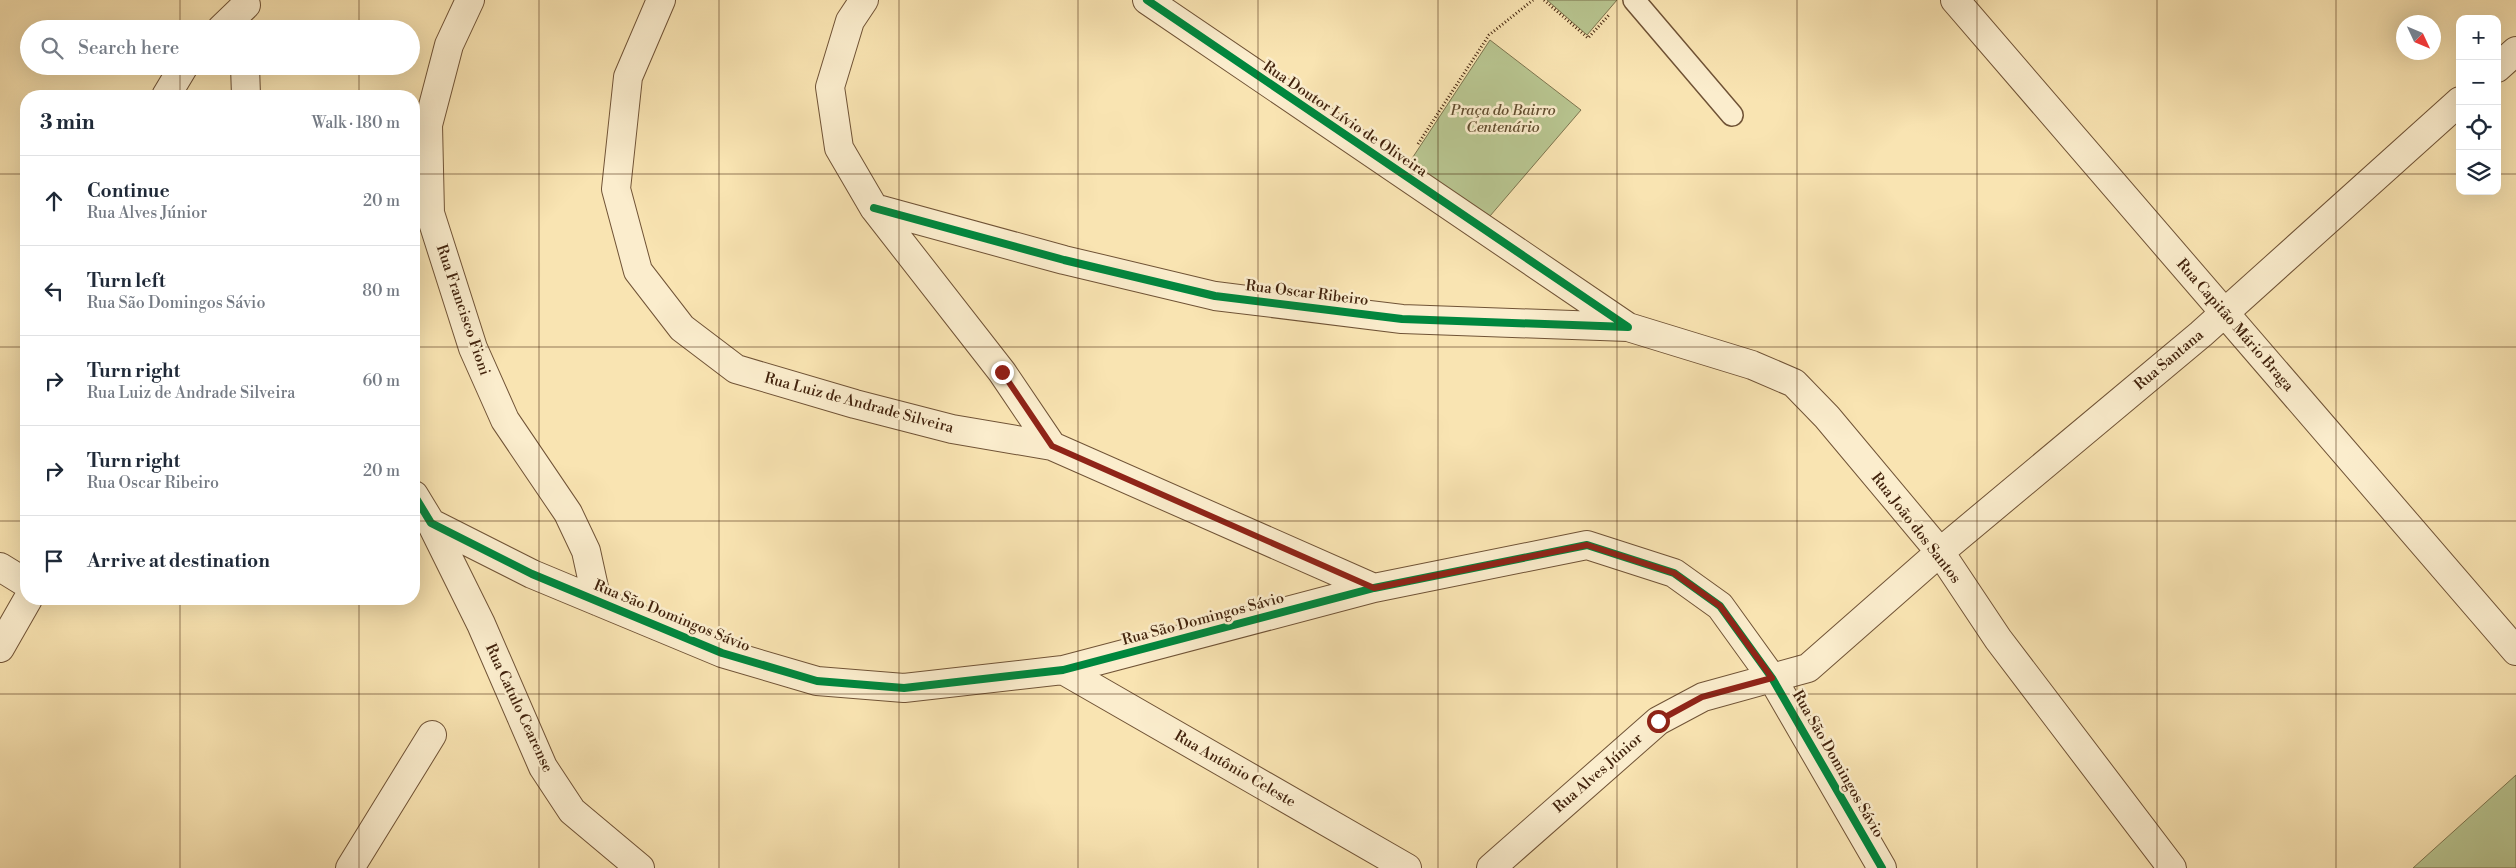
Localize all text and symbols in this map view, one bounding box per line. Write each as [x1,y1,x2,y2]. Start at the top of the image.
north arrow [2396,15,2441,60]
map controls [2456,15,2501,195]
button: + [2456,15,2501,60]
search box [20,20,420,75]
icon: search [38,34,66,62]
text: Search here [78,36,179,60]
street label: Rua Doutor Lívio de Oliveira [1259,57,1431,181]
button: − [2456,60,2501,105]
park label: Praça do Bairro Centenário [1449,101,1556,137]
button: locate [2456,105,2501,150]
text: 3 min [40,110,95,136]
text: Walk · 180 m [312,113,400,133]
button: layers [2456,150,2501,195]
text: Continue [87,179,170,203]
icon: ahead [40,187,68,215]
text: 20 m [363,191,400,211]
text: Rua Alves Júnior [87,203,207,223]
street label: Rua Francisco Fioni [432,242,494,378]
street label: Rua Capitão Mário Braga [2172,255,2298,396]
text: Turn left [87,269,166,293]
street label: Rua Oscar Ribeiro [1244,276,1370,310]
icon: left [40,277,68,305]
text: 80 m [362,281,400,301]
text: Rua São Domingos Sávio [87,293,265,313]
street label: Rua Santana [2131,325,2208,394]
text: Turn right [87,359,180,383]
route end [991,361,1014,384]
icon: right [40,367,68,395]
street label: Rua Luiz de Andrade Silveira [762,369,956,438]
text: 60 m [362,371,400,391]
text: Rua Luiz de Andrade Silveira [87,383,295,403]
text: Turn right [87,449,180,473]
icon: right [40,457,68,485]
text: 20 m [363,461,400,481]
street label: Rua João dos Santos [1867,469,1965,587]
text: Rua Oscar Ribeiro [87,473,219,493]
icon: arrive [40,547,68,575]
text: Arrive at destination [87,549,270,573]
street label: Rua São Domingos Sávio [591,576,753,656]
street label: Rua São Domingos Sávio [1120,588,1286,650]
street label: Rua Catulo Cearense [481,641,557,775]
street label: Rua São Domingos Sávio [1788,687,1888,841]
route start [1647,710,1670,733]
street label: Rua Antônio Celeste [1171,726,1299,812]
street label: Rua Alves Júnior [1549,729,1647,817]

